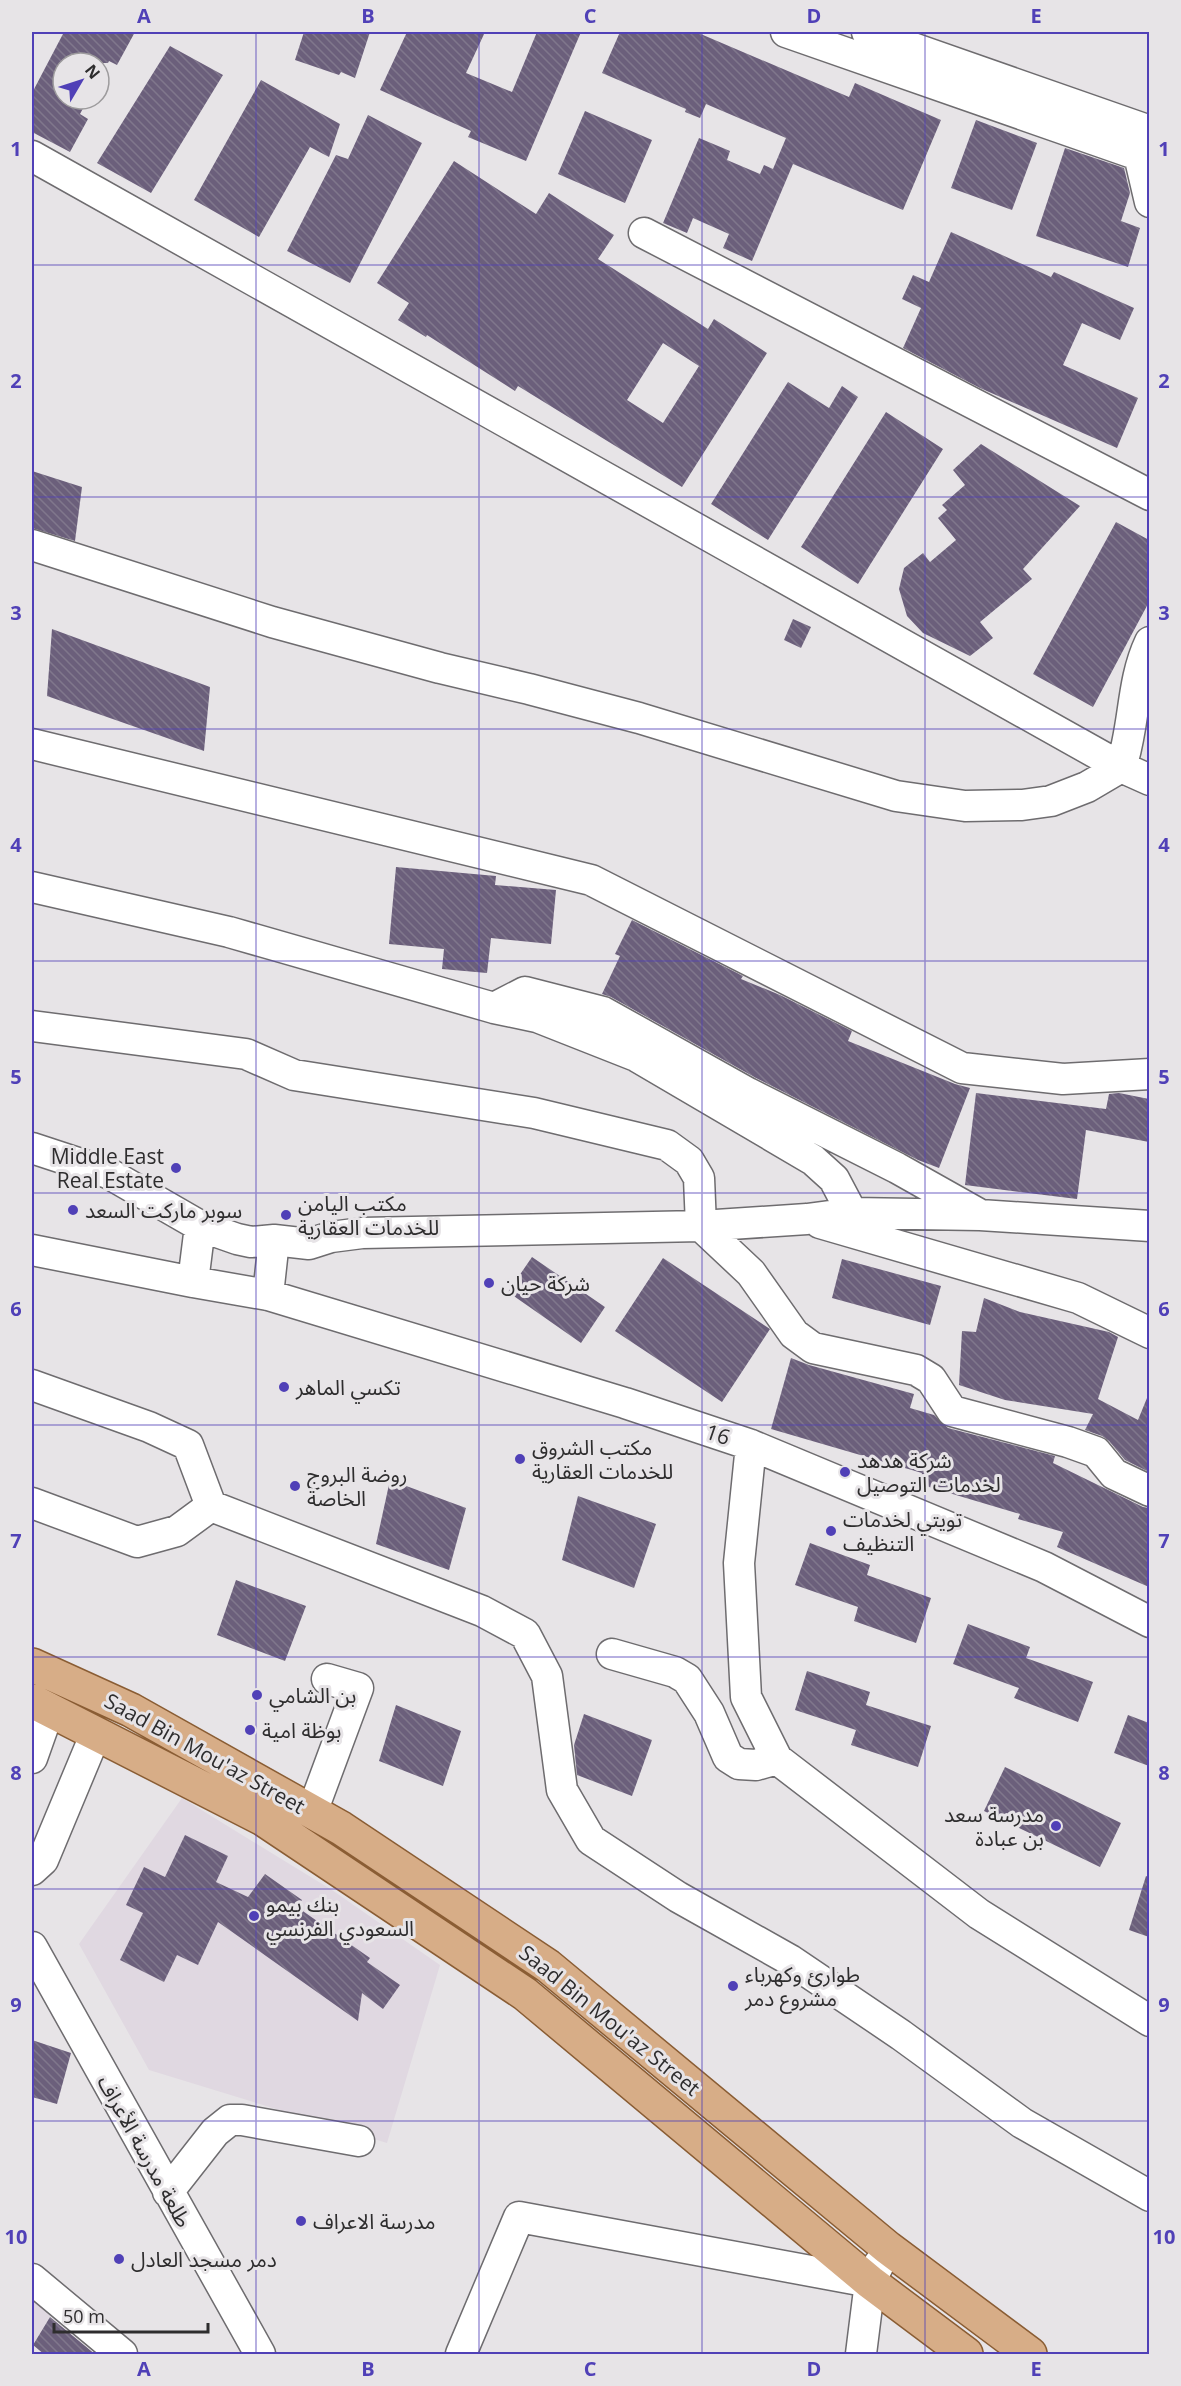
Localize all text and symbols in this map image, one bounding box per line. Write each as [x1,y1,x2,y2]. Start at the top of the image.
text: A [137,2,151,29]
text: B [361,2,375,29]
text: C [584,2,597,29]
text: D [807,2,821,29]
text: E [1030,2,1042,29]
north arrow [51,51,111,111]
text: N [80,60,105,84]
text: 1 [10,135,22,162]
text: 1 [1158,135,1170,162]
text: 2 [10,367,22,394]
text: 2 [1158,367,1170,394]
text: 3 [10,599,22,626]
text: 3 [1158,599,1170,626]
text: 4 [10,831,22,858]
text: 4 [1158,831,1170,858]
text: 5 [10,1063,22,1090]
text: 5 [1158,1063,1170,1090]
place label: Middle East Real Estate [51,1142,164,1194]
marker: Middle East Real Estate [169,1161,183,1175]
place label: مكتب اليامن للخدمات العقارية [298,1189,439,1241]
place label: سوبر ماركت السعد [85,1196,242,1224]
marker: سوبر ماركت السعد [66,1203,80,1217]
marker: مكتب اليامن للخدمات العقارية [279,1208,293,1222]
place label: شركة حيان [501,1269,590,1297]
marker: شركة حيان [482,1276,496,1290]
text: 6 [10,1295,22,1322]
text: 6 [1158,1295,1170,1322]
place label: تكسي الماهر [295,1373,401,1404]
marker: تكسي الماهر [277,1380,291,1394]
street label: 16 [702,1417,734,1451]
place label: مكتب الشروق للخدمات العقارية [532,1433,673,1485]
place label: شركة هدهد لخدمات التوصيل [857,1446,1001,1498]
marker: مكتب الشروق للخدمات العقارية [513,1452,527,1466]
place label: روضة البروج الخاصة [307,1460,408,1512]
marker: شركة هدهد لخدمات التوصيل [838,1465,852,1479]
marker: روضة البروج الخاصة [288,1479,302,1493]
place label: تويتي لخدمات التنظيف [843,1505,962,1557]
marker: تويتي لخدمات التنظيف [824,1524,838,1538]
text: 7 [10,1527,22,1554]
text: 7 [1158,1527,1170,1554]
place label: بن الشامي [269,1681,356,1712]
street label: Saad Bin Mou'az Street [100,1686,310,1820]
marker: بن الشامي [250,1688,264,1702]
place label: بوظة امية [262,1716,342,1744]
marker: بوظة امية [243,1723,257,1737]
text: 8 [10,1759,22,1786]
text: 8 [1158,1759,1170,1786]
place label: مدرسة سعد بن عبادة [944,1800,1044,1852]
marker: مدرسة سعد بن عبادة [1049,1819,1063,1833]
place label: بنك بيمو السعودي الفرنسي [266,1890,414,1945]
marker: بنك بيمو السعودي الفرنسي [247,1909,261,1923]
street label: Saad Bin Mou'az Street [514,1938,706,2102]
place label: طوارئ وكهرباء مشروع دمر [744,1960,860,2014]
marker: طوارئ وكهرباء مشروع دمر [726,1979,740,1993]
text: 9 [10,1991,22,2018]
text: 9 [1158,1991,1170,2018]
street label: طلعة مدرسة الأعراف [92,2070,198,2232]
place label: مدرسة الاعراف [313,2207,436,2235]
marker: مدرسة الاعراف [294,2214,308,2228]
text: 10 [5,2223,27,2250]
text: 10 [1153,2223,1175,2250]
place label: دمر مسجد العادل [131,2245,277,2273]
marker: دمر مسجد العادل [112,2252,126,2266]
scale bar [54,2296,208,2334]
text: 50 m [63,2304,105,2328]
text: A [137,2355,151,2382]
text: B [361,2355,375,2382]
text: C [584,2355,597,2382]
text: D [807,2355,821,2382]
text: E [1030,2355,1042,2382]

